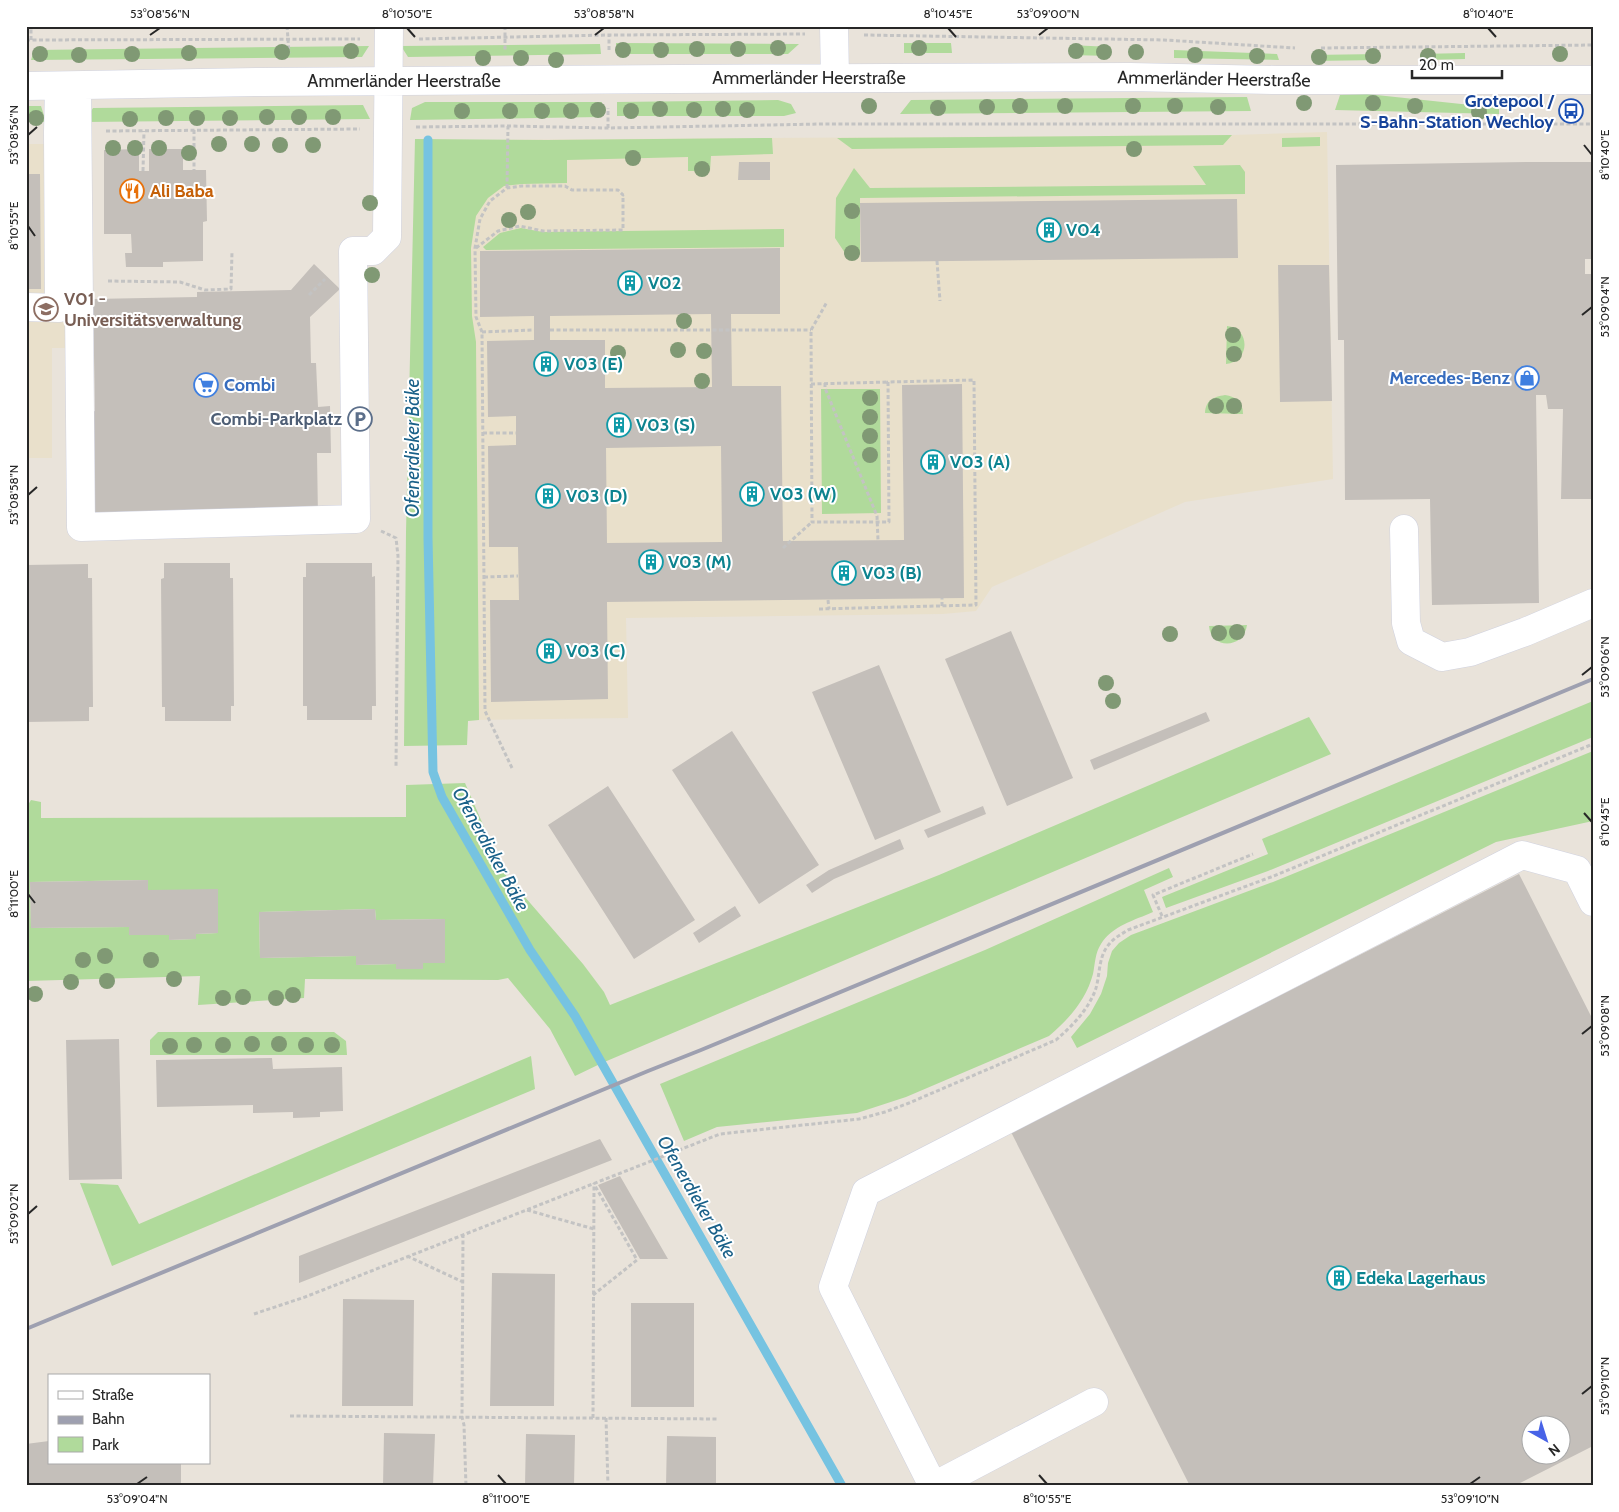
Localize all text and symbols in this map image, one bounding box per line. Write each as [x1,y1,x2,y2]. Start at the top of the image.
text: 53°08'56"N [130,6,190,21]
text: 8°10'50"E [382,6,433,21]
text: 53°08'58"N [574,6,634,21]
text: 8°10'45"E [924,6,973,21]
text: 53°09'00"N [1017,6,1079,21]
text: 8°10'40"E [1463,6,1514,21]
scale bar [1412,48,1502,80]
text: 20 m [1419,56,1454,74]
street label: Ammerländer Heerstraße [1117,66,1311,92]
street label: Ammerländer Heerstraße [712,67,906,89]
street label: Ammerländer Heerstraße [307,70,501,92]
place label: Grotepool / S-Bahn-Station Wechloy [1360,90,1555,133]
bus stop icon: Grotepool / S-Bahn-Station Wechloy [1558,98,1584,124]
text: 53°08'56"N [6,105,21,165]
text: 8°10'40"E [1597,129,1612,180]
restaurant icon: Ali Baba [119,178,145,204]
place label: Ali Baba [150,180,214,202]
text: 8°10'55"E [6,201,21,250]
building icon: V04 [1036,217,1062,243]
place label: V04 [1066,219,1101,241]
building icon: V02 [617,270,643,296]
place label: V02 [648,272,681,294]
text: 53°09'04"N [1597,276,1612,338]
place label: V01 - Universitätsverwaltung [64,288,241,331]
school or university icon: V01 - Universitätsverwaltung [33,296,59,322]
building icon: V03 (E) [533,351,559,377]
place label: V03 (E) [564,353,623,375]
shop icon: Mercedes-Benz [1514,365,1540,391]
place label: Mercedes-Benz [1389,367,1510,389]
supermarket icon: Combi [193,372,219,398]
place label: Combi [224,374,275,396]
water label: Ofenerdieker Bäke [401,379,424,517]
parking icon: Combi-Parkplatz [347,406,373,432]
place label: Combi-Parkplatz [211,408,342,430]
building icon: V03 (S) [606,412,632,438]
place label: V03 (S) [636,414,695,436]
building icon: V03 (A) [920,449,946,475]
place label: V03 (A) [950,451,1011,473]
text: 53°08'58"N [6,465,21,525]
building icon: V03 (W) [739,481,765,507]
building icon: V03 (D) [535,483,561,509]
place label: V03 (W) [770,483,837,505]
place label: V03 (D) [566,485,628,507]
building icon: V03 (M) [638,549,664,575]
place label: V03 (M) [668,551,732,573]
building icon: V03 (B) [831,560,857,586]
place label: V03 (B) [862,562,922,584]
text: 53°09'06"N [1597,636,1612,698]
building icon: V03 (C) [536,638,562,664]
place label: V03 (C) [566,640,626,662]
water label: Ofenerdieker Bäke [447,783,535,915]
text: 8°10'45"E [1597,797,1612,846]
text: 8°11'00"E [6,870,21,918]
text: 53°09'08"N [1597,995,1612,1057]
water label: Ofenerdieker Bäke [652,1131,742,1263]
text: 53°09'02"N [6,1184,21,1244]
building icon: Edeka Lagerhaus [1326,1265,1352,1291]
place label: Edeka Lagerhaus [1356,1267,1486,1289]
text: 53°09'10"N [1597,1357,1612,1415]
legend [48,1374,210,1464]
text: Straße [92,1386,134,1404]
text: Bahn [92,1410,125,1428]
north arrow [1522,1414,1572,1464]
text: Park [92,1436,119,1454]
text: N [1545,1440,1564,1460]
text: 53°09'04"N [106,1491,168,1506]
text: 8°11'00"E [482,1491,530,1506]
text: 8°10'55"E [1023,1491,1072,1506]
text: 53°09'10"N [1441,1491,1499,1506]

